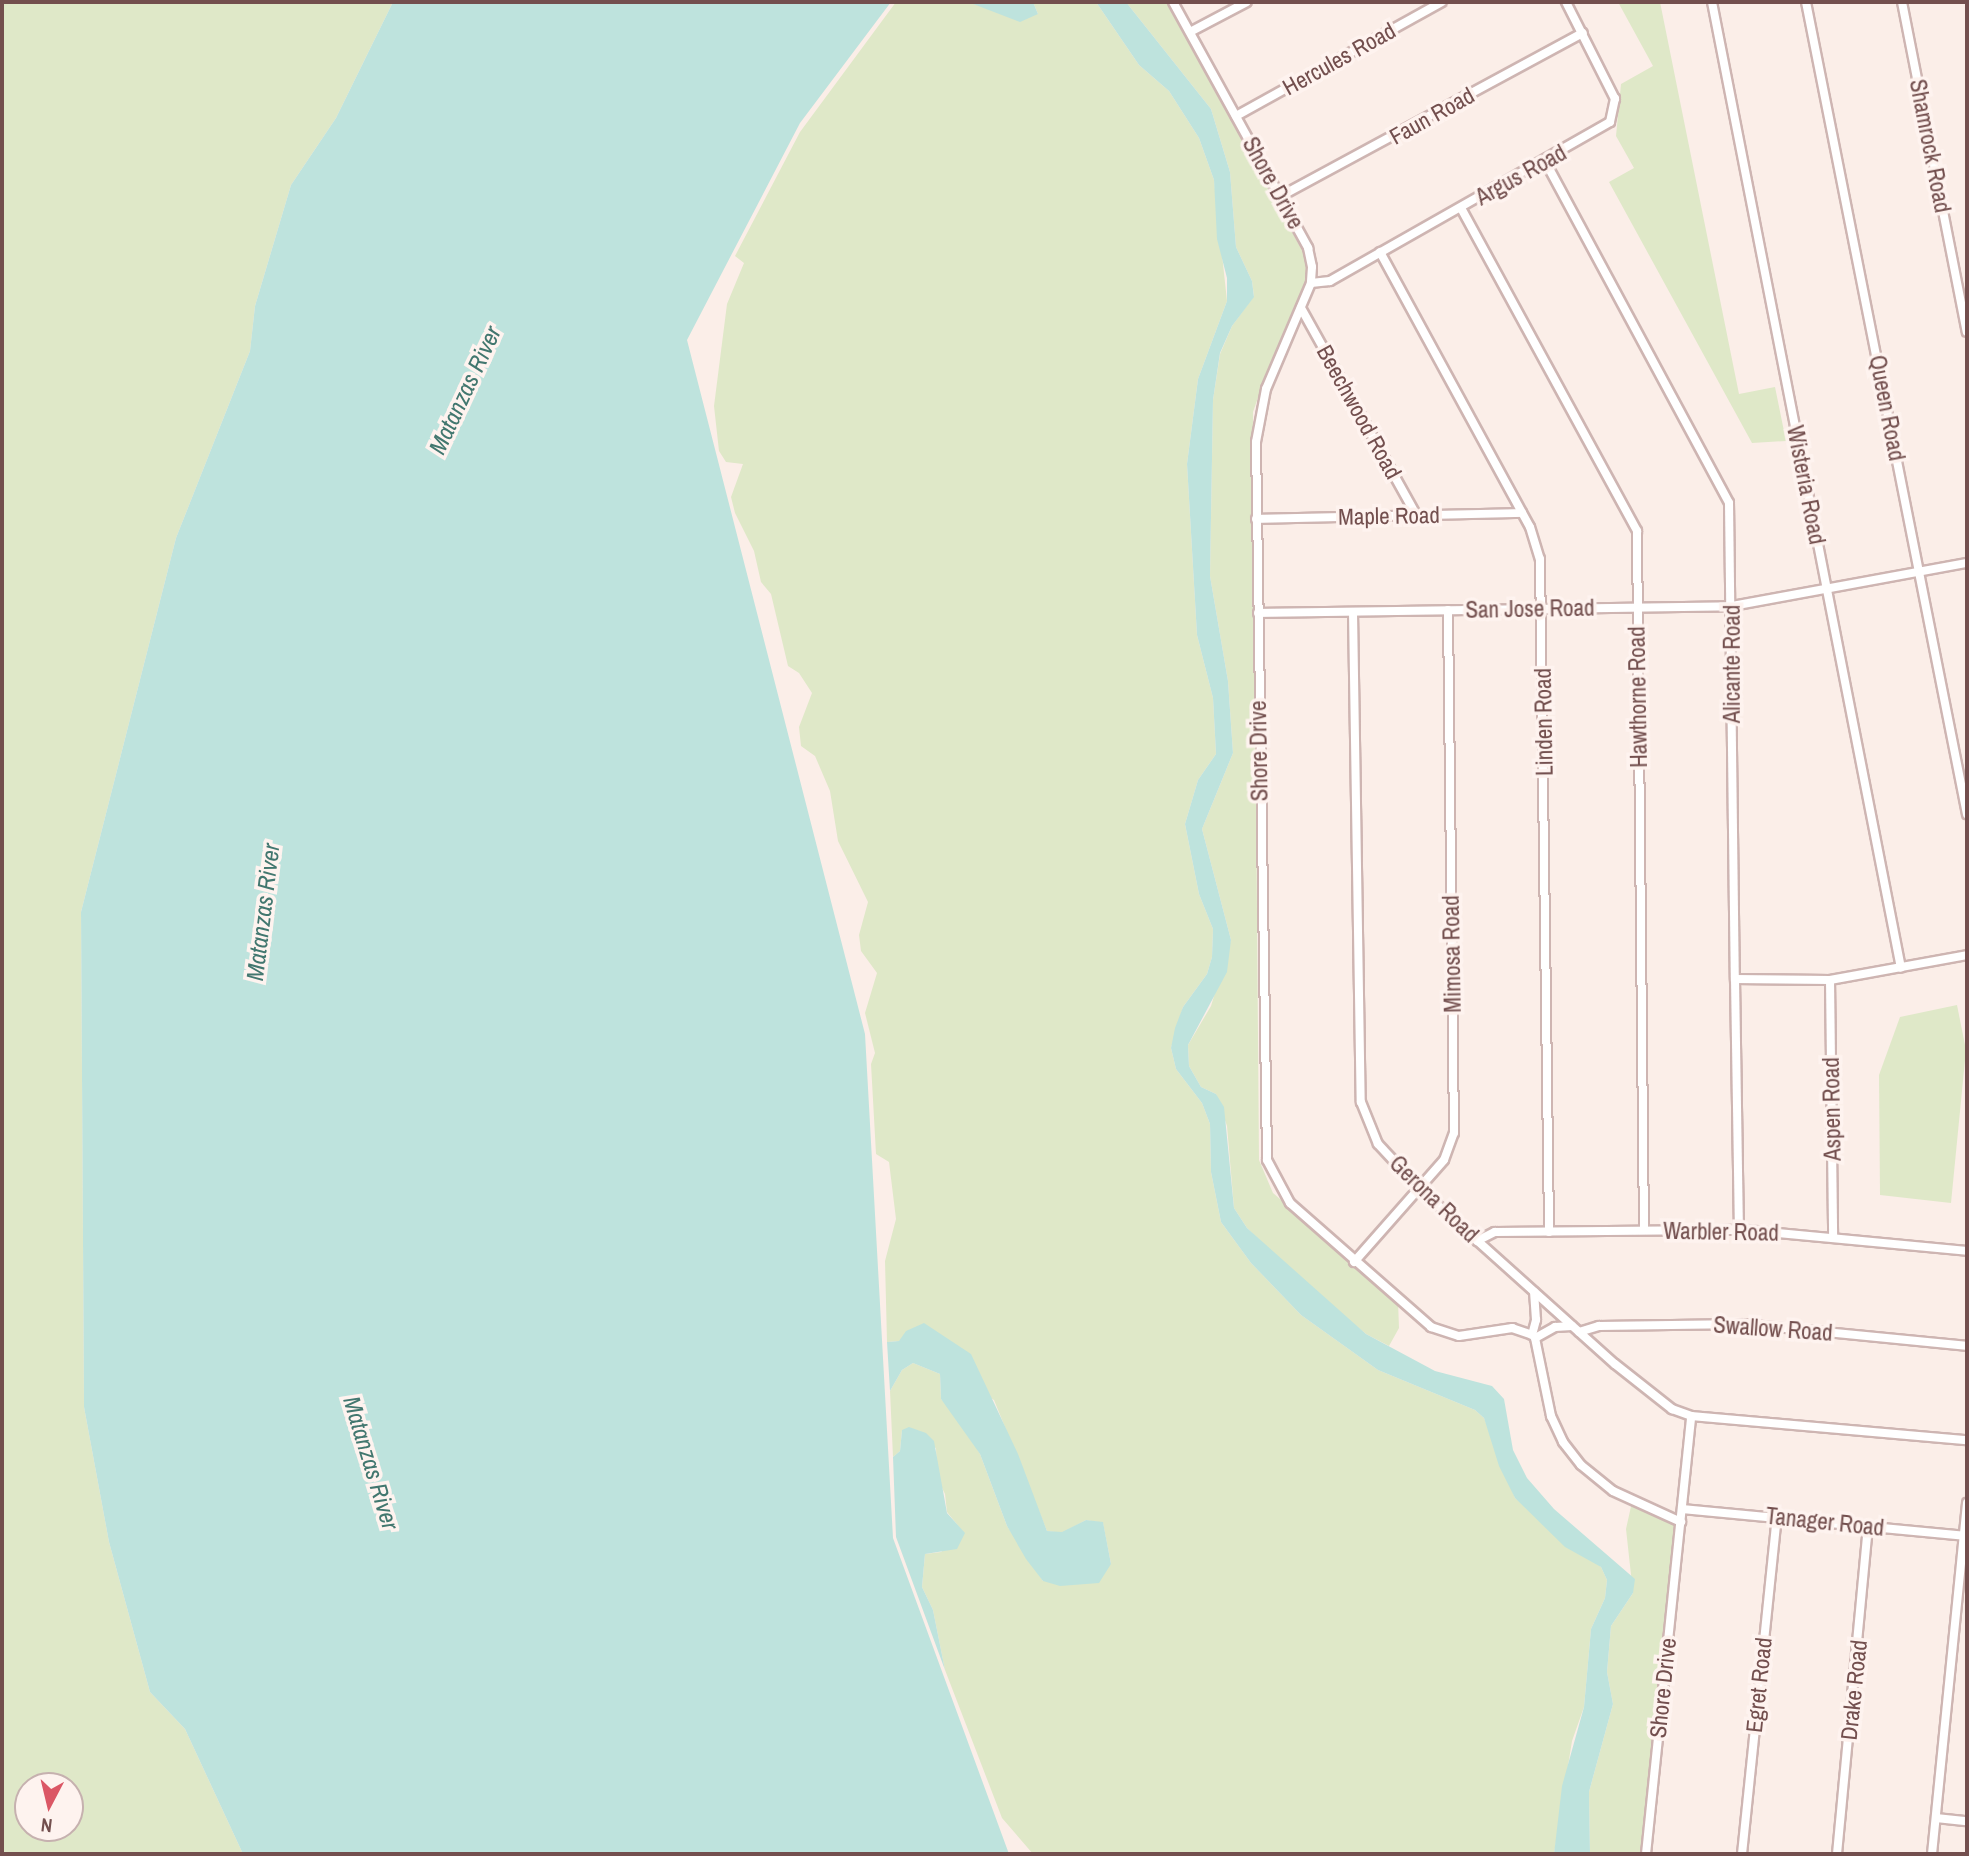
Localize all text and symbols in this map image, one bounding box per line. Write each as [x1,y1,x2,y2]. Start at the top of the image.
street label: Hercules Road [1278,17,1400,101]
street label: Shamrock Road [1904,77,1956,215]
street label: Faun Road [1385,82,1479,150]
street label: Shore Drive [1237,132,1309,234]
street label: Argus Road [1471,139,1571,211]
water label: Matanzas River [423,321,507,459]
street label: Beechwood Road [1311,340,1407,484]
street label: Queen Road [1863,353,1911,463]
street label: Wisteria Road [1781,423,1831,547]
street label: Maple Road [1338,501,1440,531]
street label: San Jose Road [1465,594,1595,624]
street label: Alicante Road [1718,605,1746,723]
street label: Hawthorne Road [1623,626,1653,768]
street label: Linden Road [1529,668,1559,776]
street label: Shore Drive [1244,700,1274,802]
water label: Matanzas River [240,842,286,982]
street label: Mimosa Road [1437,895,1467,1013]
street label: Aspen Road [1817,1057,1847,1161]
street label: Gerona Road [1384,1150,1484,1248]
street label: Warbler Road [1663,1217,1779,1247]
street label: Swallow Road [1712,1311,1834,1347]
water label: Matanzas River [337,1393,405,1533]
street label: Tanager Road [1764,1502,1886,1542]
street label: Egret Road [1740,1636,1778,1734]
street label: Shore Drive [1644,1637,1682,1739]
street label: Drake Road [1835,1639,1873,1741]
north arrow [14,1772,84,1842]
text: N [40,1812,54,1839]

